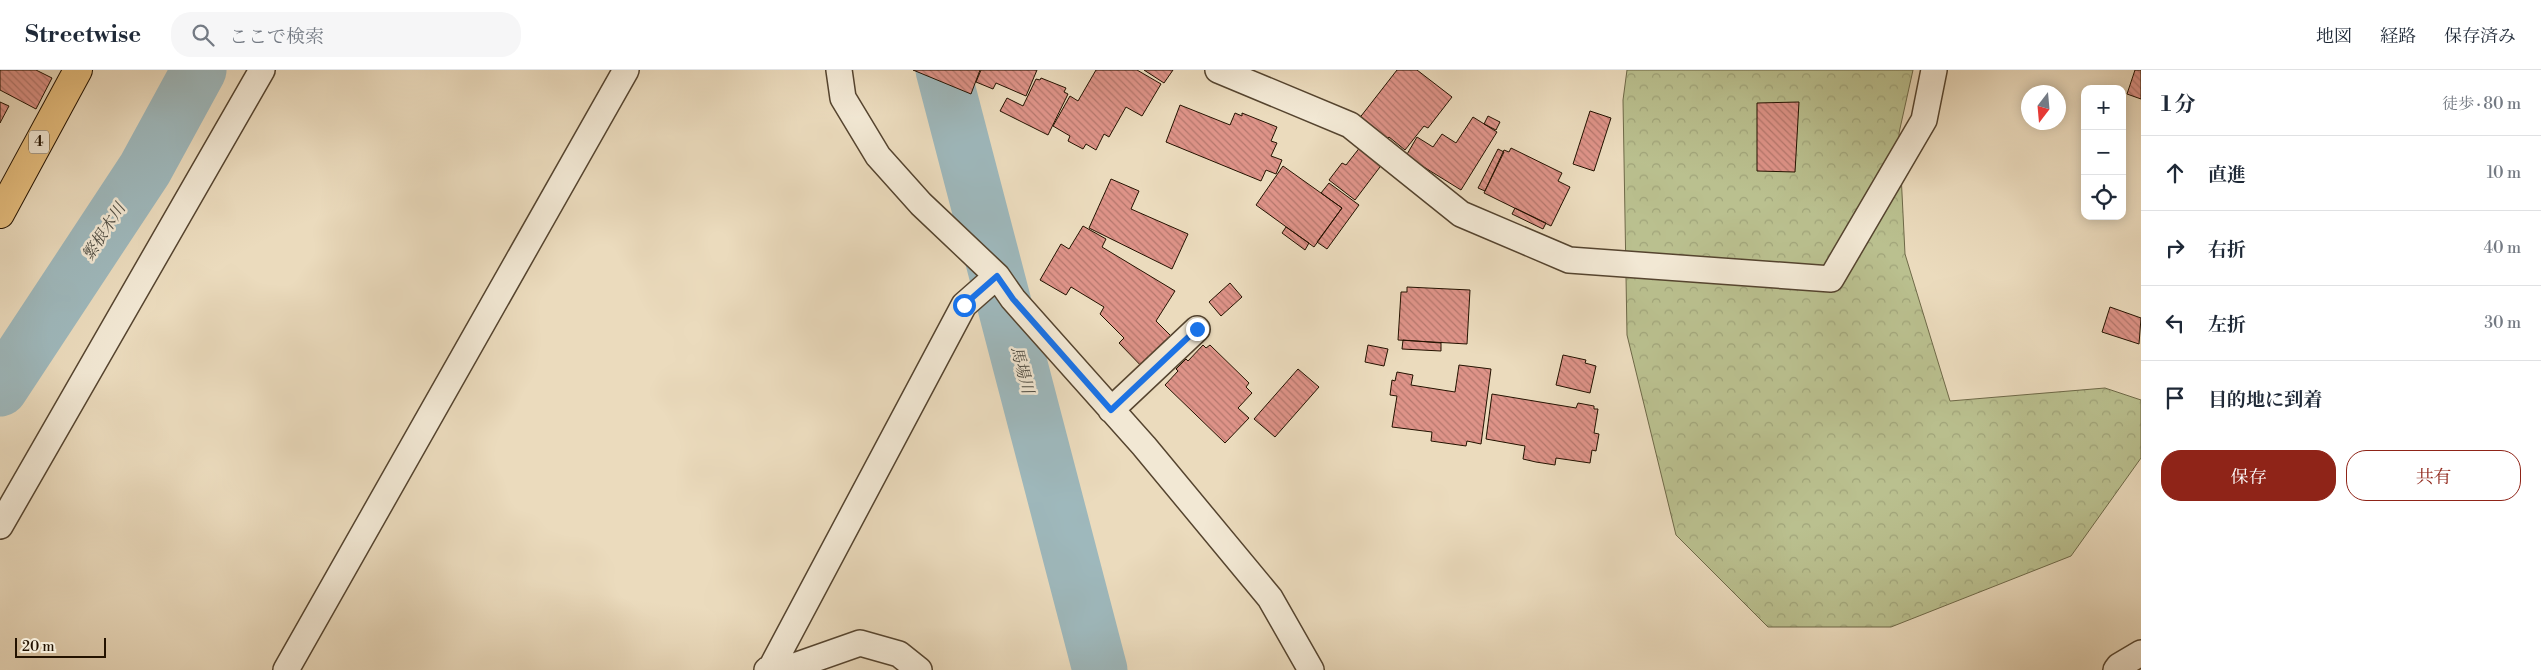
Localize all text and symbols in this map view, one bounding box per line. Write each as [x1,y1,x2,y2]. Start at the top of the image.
search box [171,12,521,57]
text: Streetwise [25,20,141,50]
icon: search [189,21,217,49]
text: ここで検索 [229,25,324,49]
text: 地図 [2316,25,2352,48]
text: 経路 [2380,25,2416,48]
text: 保存済み [2444,25,2516,48]
north arrow [2021,85,2066,130]
map controls [2081,85,2126,220]
button: + [2081,85,2126,130]
text: 1 分 [2161,92,2195,118]
text: 徒歩 · 80 m [2442,94,2521,114]
button: − [2081,130,2126,175]
road number: 4 [29,131,49,154]
icon: ahead [2161,159,2189,187]
text: 直進 [2208,163,2246,187]
text: 10 m [2487,163,2521,183]
button: locate [2081,175,2126,220]
water label: 繁根木川 [78,198,131,264]
icon: right [2161,234,2189,262]
text: 右折 [2208,238,2246,262]
text: 40 m [2484,238,2521,258]
route start [953,294,976,317]
icon: left [2161,309,2189,337]
text: 左折 [2208,313,2246,337]
text: 30 m [2484,313,2521,333]
route end [1186,318,1209,341]
water label: 馬場川 [1006,344,1038,398]
icon: arrive [2161,384,2189,412]
text: 目的地に到着 [2208,388,2322,412]
button: 保存 [2161,450,2336,501]
button: 共有 [2346,450,2521,501]
scale bar [15,635,106,658]
text: 20 m [22,638,54,656]

